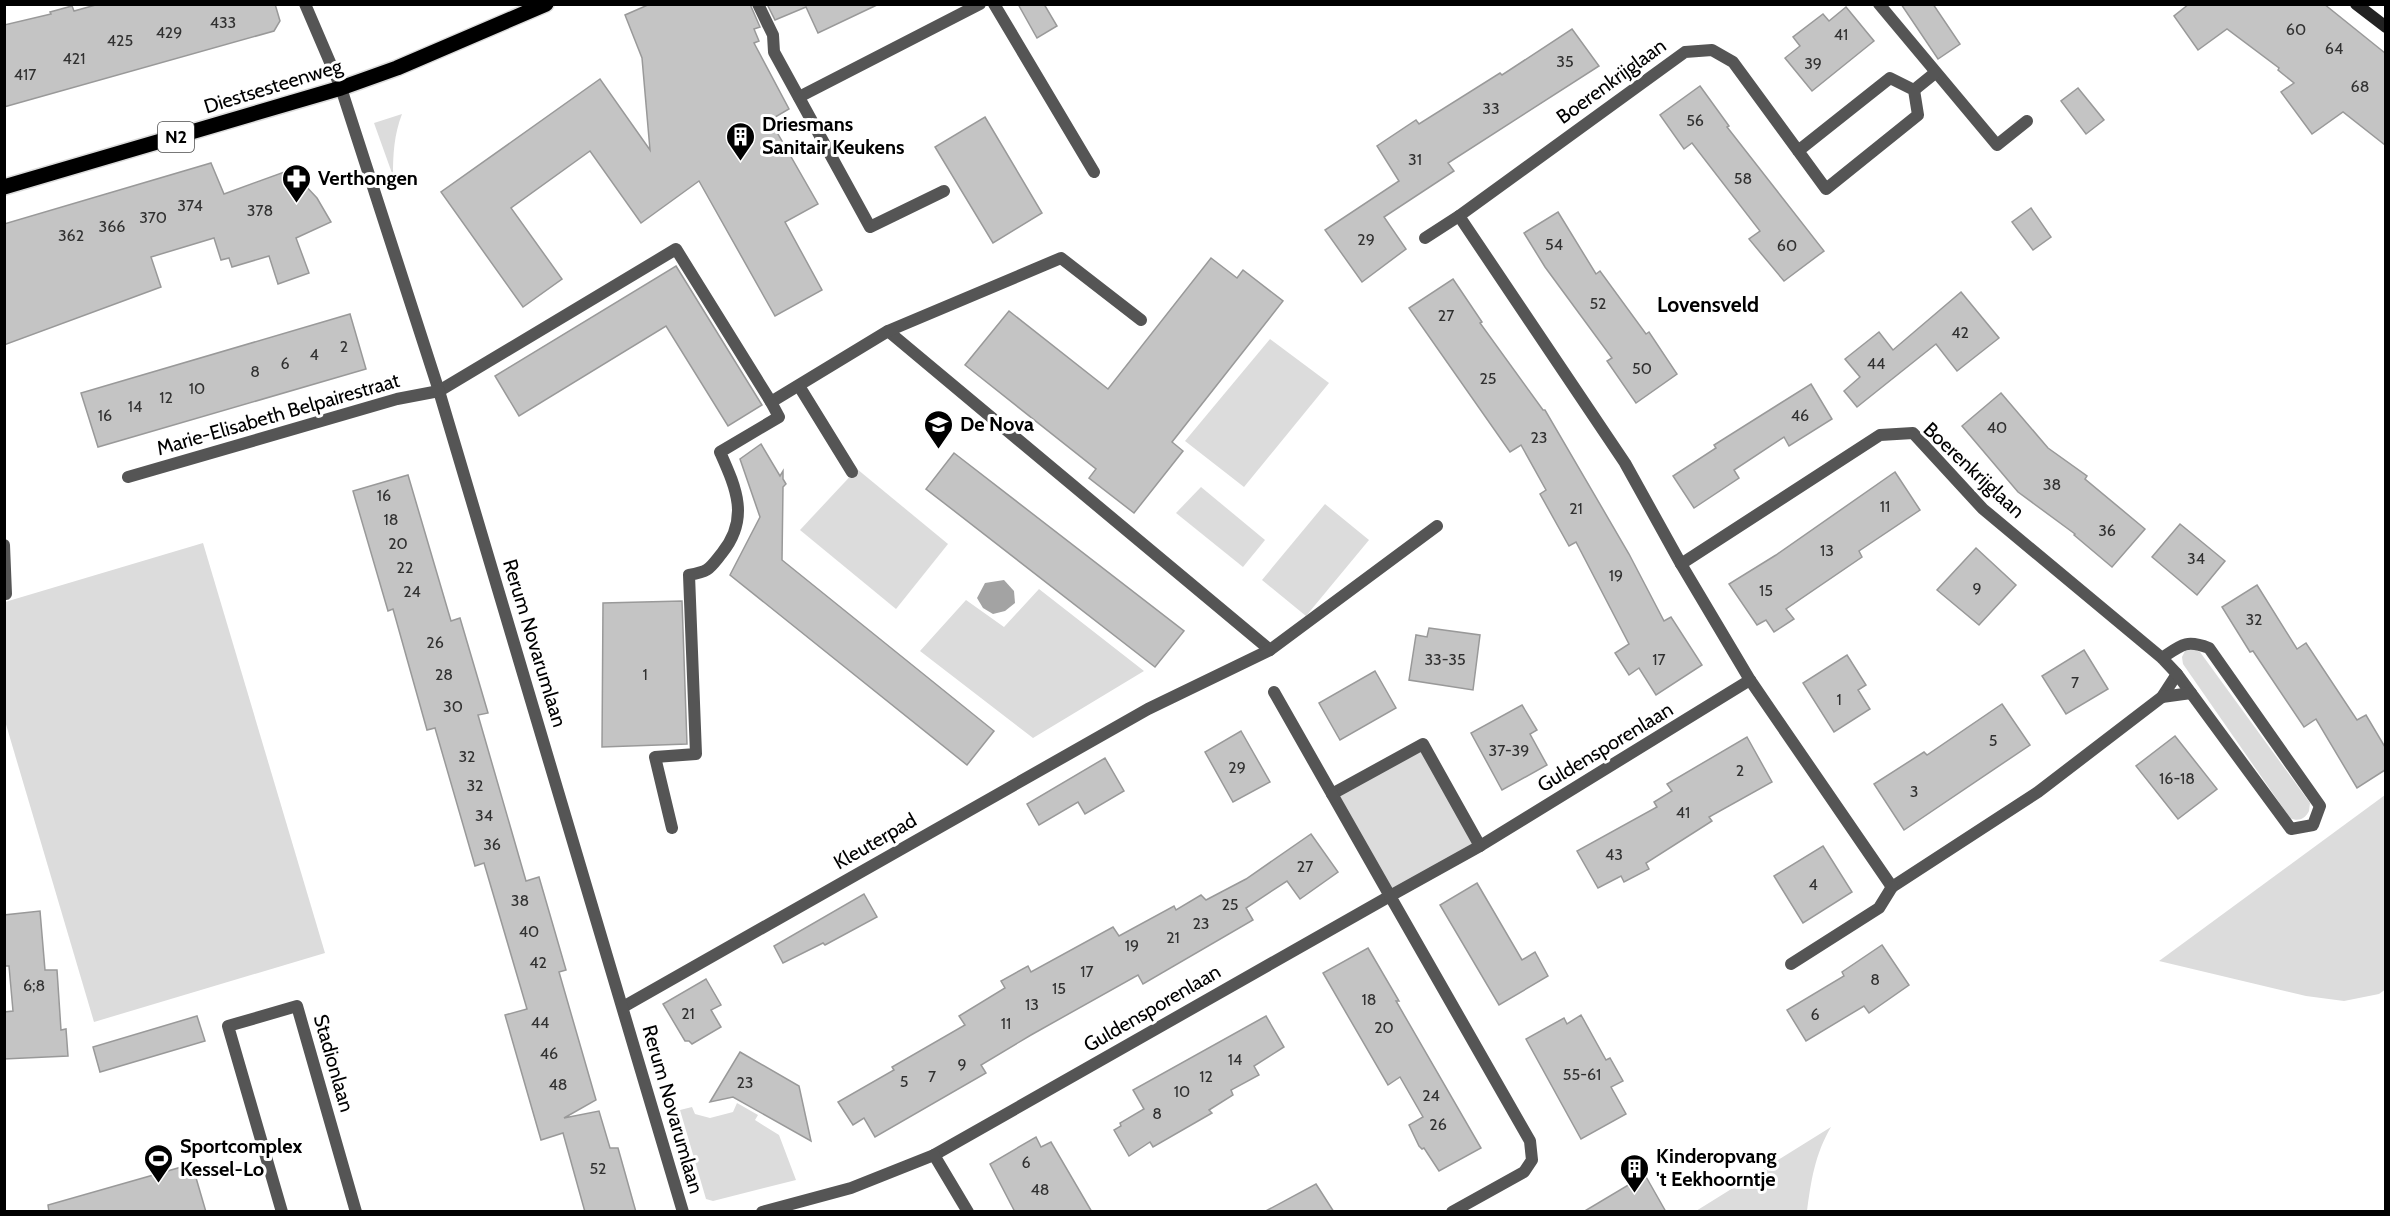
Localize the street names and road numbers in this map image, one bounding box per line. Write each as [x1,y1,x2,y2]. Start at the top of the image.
street label: Boerenkrijglaan [1552,33,1670,129]
street label: Diestsesteenweg [201,53,346,118]
road number: N2 [158,122,194,152]
street label: Marie-Elisabeth Belpairestraat [154,368,402,460]
street label: Boerenkrijglaan [1918,417,2030,523]
street label: Rerum Novarumlaan [498,556,572,730]
street label: Guldensporenlaan [1533,697,1677,797]
street label: Kleuterpad [829,808,921,874]
street label: Guldensporenlaan [1079,959,1225,1057]
street label: Stadionlaan [309,1011,359,1115]
street label: Rerum Novarumlaan [637,1022,709,1196]

